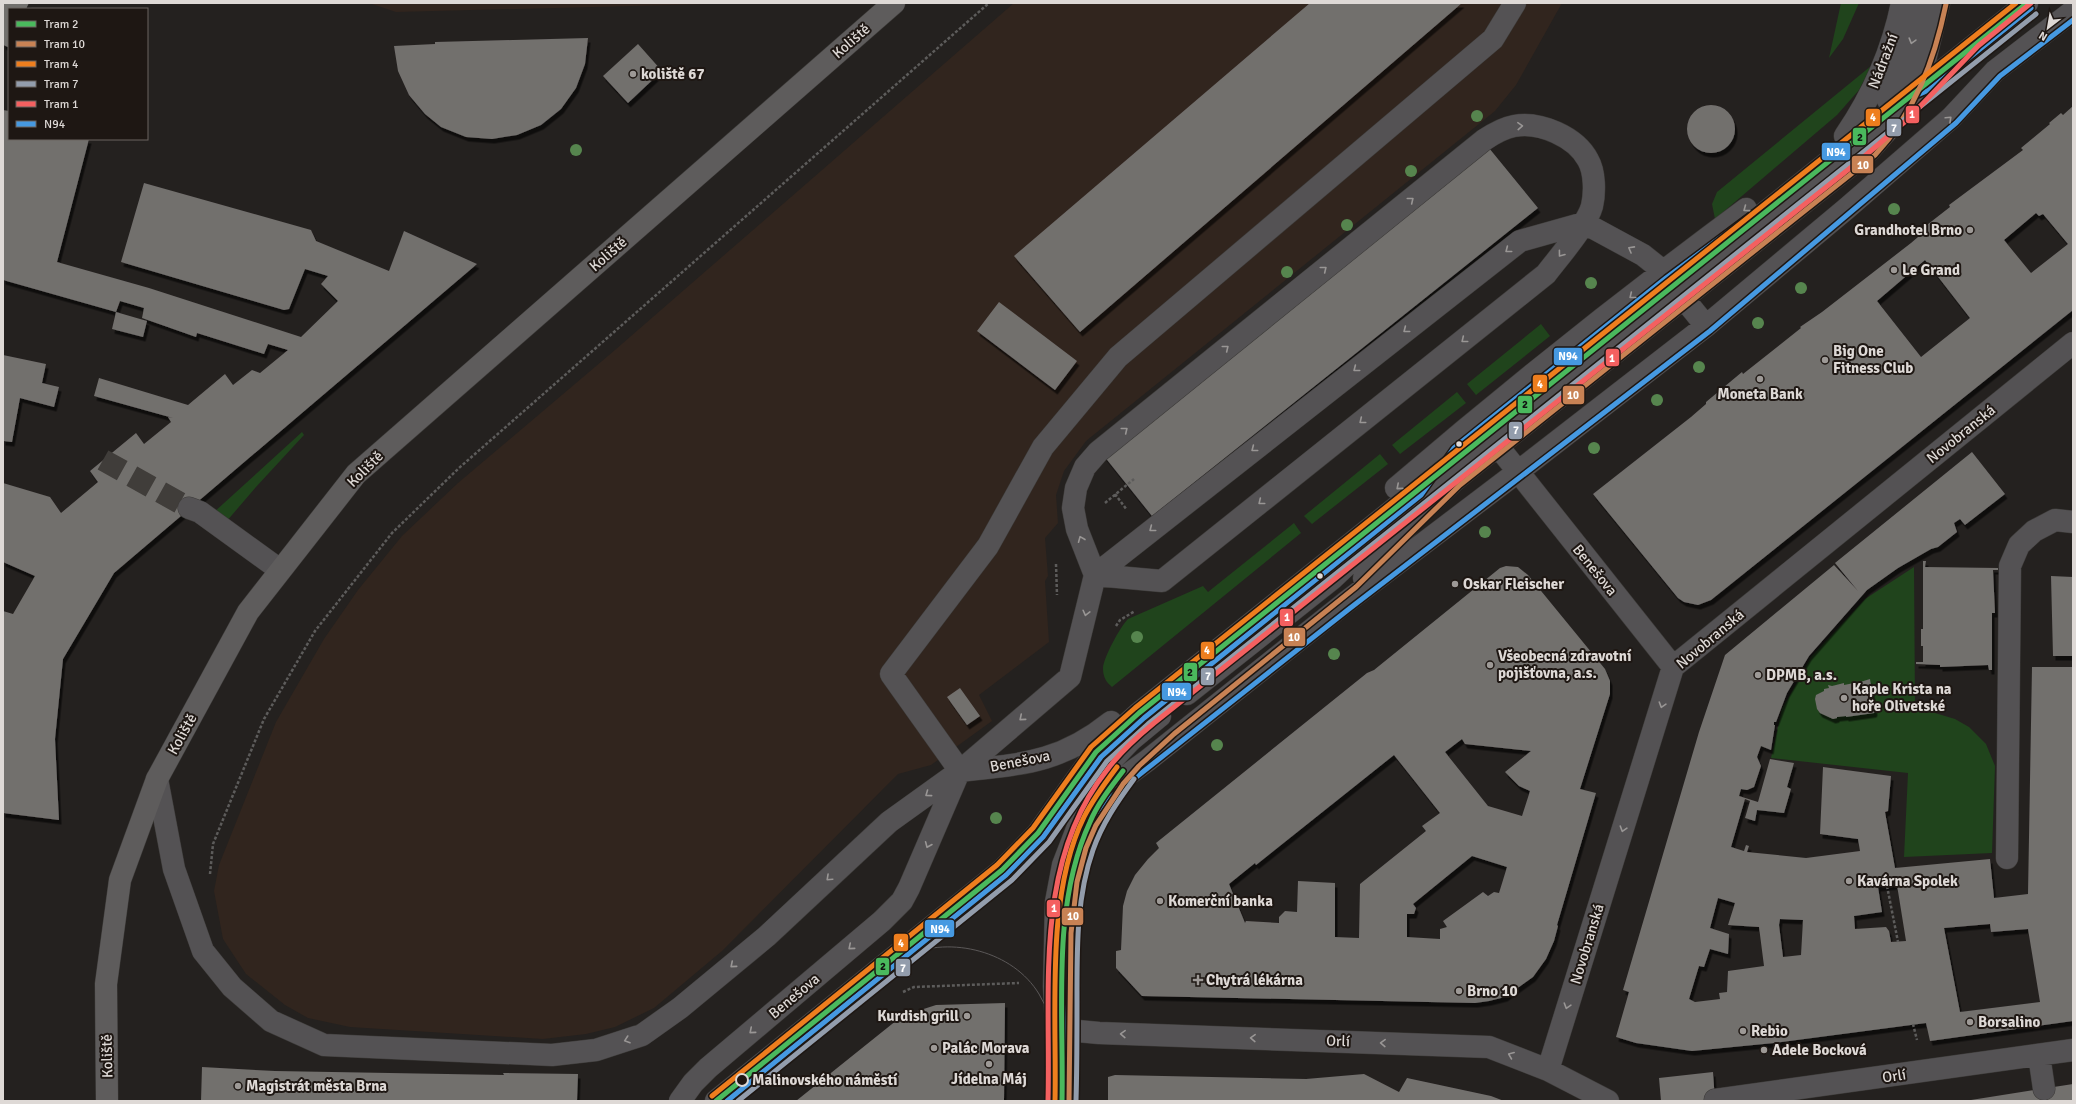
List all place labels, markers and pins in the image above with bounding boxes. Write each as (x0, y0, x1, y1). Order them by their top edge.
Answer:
place label: koliště 67 (641, 65, 705, 83)
marker: koliště 67 (628, 69, 638, 79)
place label: Grandhotel Brno (1854, 221, 1962, 239)
marker: Grandhotel Brno (1965, 225, 1975, 235)
place label: Le Grand (1902, 261, 1960, 279)
marker: Le Grand (1889, 265, 1899, 275)
place label: Big One Fitness Club (1833, 342, 1913, 377)
marker: Big One Fitness Club (1820, 355, 1830, 365)
marker: Moneta Bank (1755, 374, 1765, 384)
place label: Moneta Bank (1717, 385, 1803, 403)
unlabelled marker (1454, 439, 1464, 449)
unlabelled marker (1315, 571, 1325, 581)
place label: Oskar Fleischer (1463, 575, 1564, 593)
marker: Oskar Fleischer (1450, 579, 1460, 589)
place label: Všeobecná zdravotní pojišťovna, a.s. (1498, 647, 1632, 682)
marker: Všeobecná zdravotní pojišťovna, a.s. (1485, 660, 1495, 670)
place label: DPMB, a.s. (1766, 666, 1837, 684)
marker: DPMB, a.s. (1753, 670, 1763, 680)
place label: Kaple Krista na hoře Olivetské (1852, 680, 1952, 715)
marker: Kaple Krista na hoře Olivetské (1839, 693, 1849, 703)
place label: Kavárna Spolek (1857, 872, 1958, 890)
marker: Kavárna Spolek (1844, 876, 1854, 886)
place label: Komerční banka (1168, 892, 1273, 910)
marker: Komerční banka (1155, 896, 1165, 906)
place label: Chytrá lékárna (1206, 971, 1303, 989)
marker: Chytrá lékárna (1193, 975, 1203, 985)
place label: Brno 10 (1467, 982, 1518, 1000)
marker: Brno 10 (1454, 986, 1464, 996)
place label: Kurdish grill (877, 1007, 959, 1025)
marker: Kurdish grill (962, 1011, 972, 1021)
place label: Borsalino (1978, 1013, 2041, 1031)
marker: Borsalino (1965, 1017, 1975, 1027)
place label: Rebio (1751, 1022, 1788, 1040)
marker: Rebio (1738, 1026, 1748, 1036)
place label: Palác Morava (942, 1039, 1030, 1057)
place label: Adele Bocková (1772, 1041, 1867, 1059)
marker: Palác Morava (929, 1043, 939, 1053)
marker: Adele Bocková (1759, 1045, 1769, 1055)
marker: Jídelna Máj (984, 1059, 994, 1069)
place label: Jídelna Máj (951, 1070, 1027, 1088)
place label: Malinovského náměstí (752, 1071, 898, 1089)
marker: Malinovského náměstí (735, 1073, 749, 1087)
place label: Magistrát města Brna (246, 1077, 387, 1095)
marker: Magistrát města Brna (233, 1081, 243, 1091)

